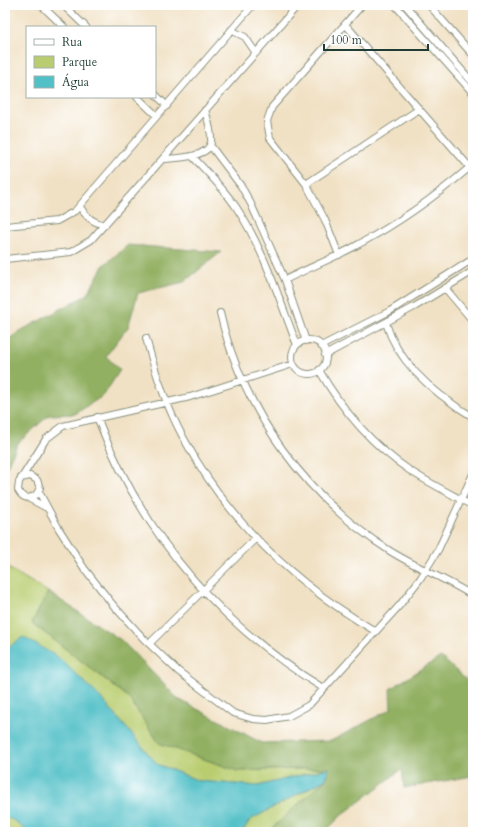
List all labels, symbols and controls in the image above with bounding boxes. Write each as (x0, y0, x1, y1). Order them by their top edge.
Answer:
legend (26, 26, 156, 98)
scale bar (324, 26, 428, 52)
text: 100 m (330, 32, 363, 48)
text: Rua (62, 34, 83, 50)
text: Parque (62, 54, 97, 70)
text: Água (62, 73, 90, 90)

